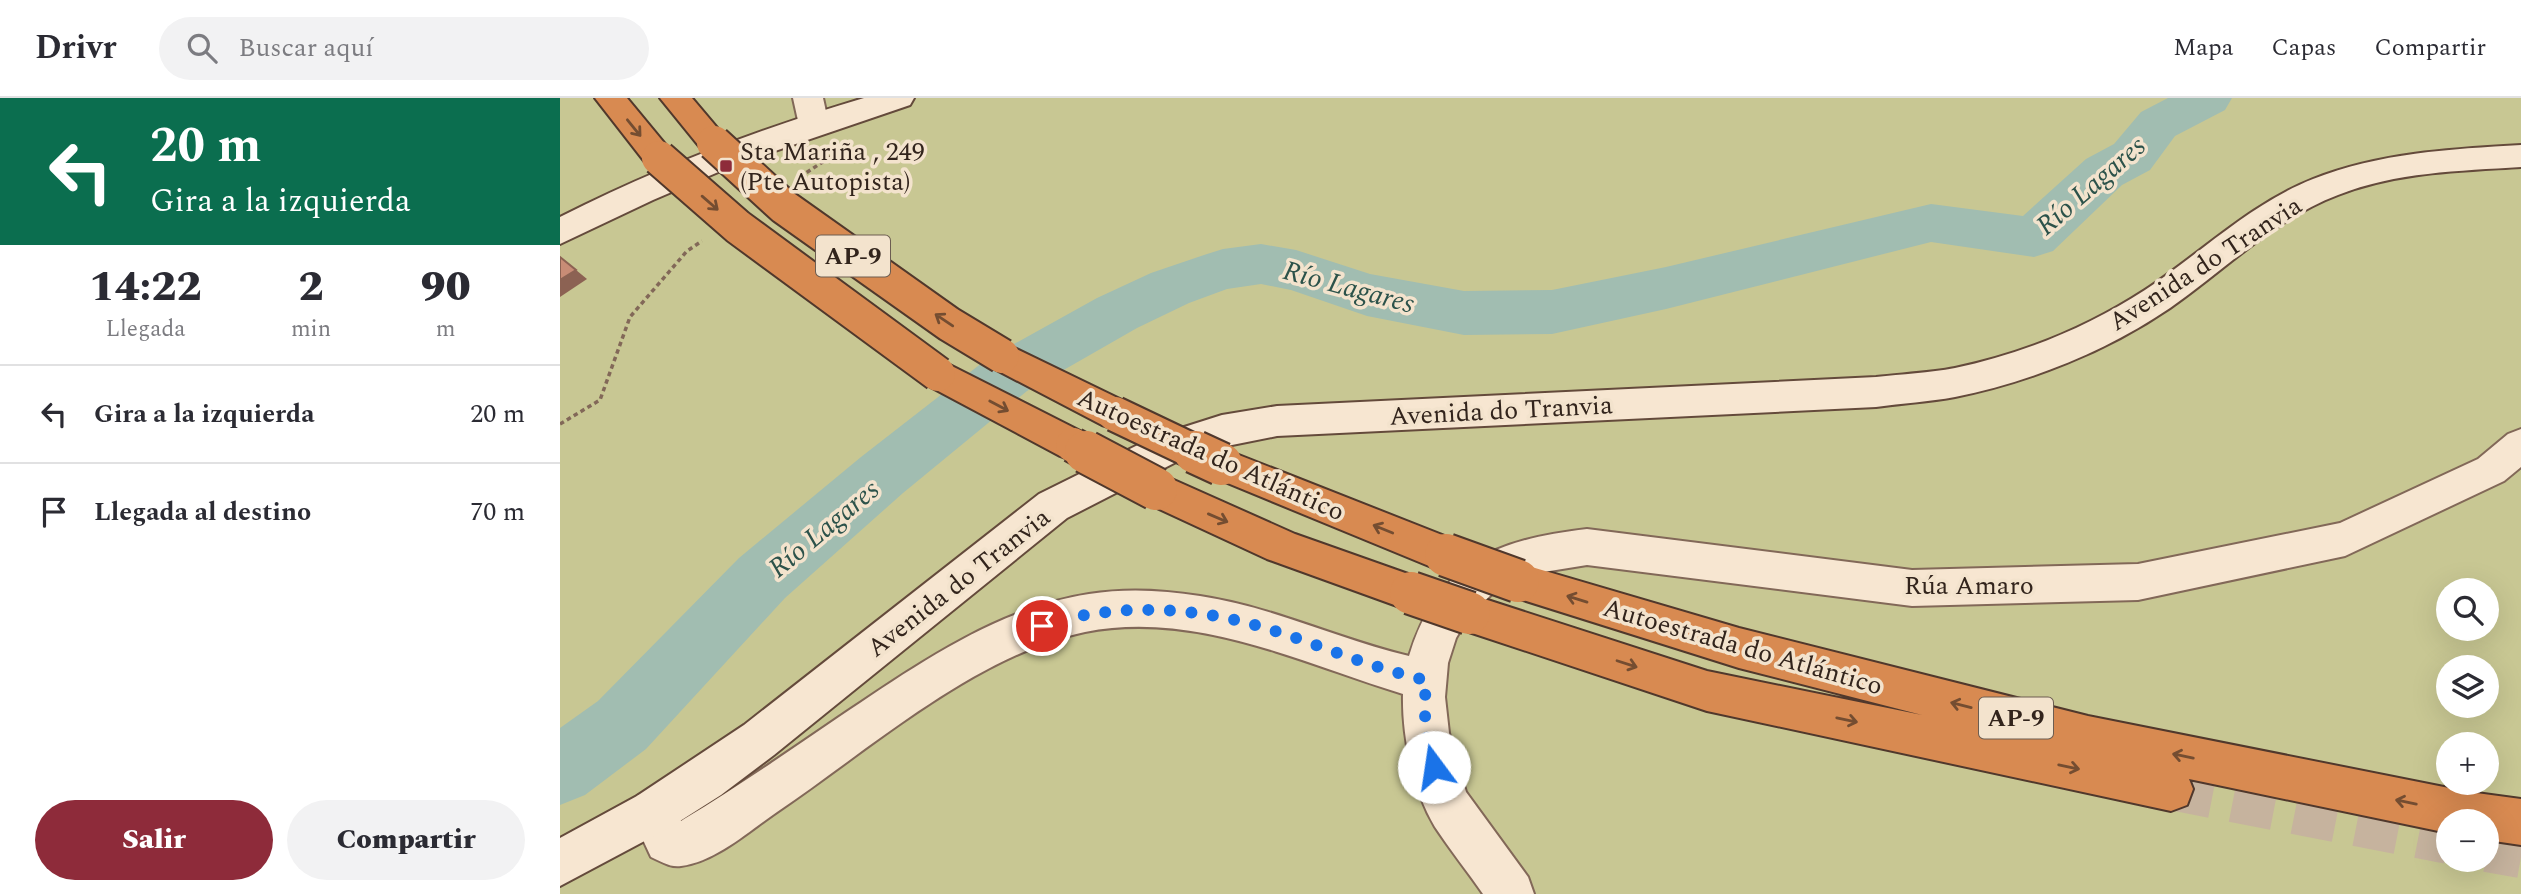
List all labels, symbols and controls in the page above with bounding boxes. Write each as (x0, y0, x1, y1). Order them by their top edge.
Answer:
search box (159, 17, 649, 80)
text: Drivr (35, 23, 117, 73)
text: Buscar aquí (239, 28, 373, 68)
icon: search (183, 29, 221, 67)
text: Mapa (2173, 30, 2233, 66)
text: Capas (2271, 30, 2336, 66)
text: Compartir (2374, 30, 2486, 66)
text: 20 m (150, 109, 261, 184)
one-way arrow (626, 118, 642, 136)
icon: left (35, 126, 126, 217)
water label: Río Lagares (2026, 126, 2156, 246)
place label: Sta Mariña , 249 (Pte Autopista) (740, 132, 925, 202)
marker: Sta Mariña , 249 (Pte Autopista) (718, 158, 734, 174)
text: Gira a la izquierda (150, 177, 411, 226)
street label: Avenida do Tranvia (2101, 186, 2310, 342)
one-way arrow (701, 195, 719, 211)
road number: AP-9 (816, 236, 890, 276)
water label: Río Lagares (1278, 249, 1419, 326)
text: 14:22 (89, 256, 202, 319)
text: 2 (298, 256, 324, 319)
text: 90 (420, 256, 471, 319)
text: Llegada (105, 312, 186, 347)
text: min (291, 312, 331, 347)
text: m (436, 312, 455, 347)
one-way arrow (935, 313, 954, 327)
street label: Autoestrada do Atlántico (1070, 378, 1351, 532)
street label: Avenida do Tranvia (1388, 385, 1614, 437)
text: Gira a la izquierda (94, 394, 315, 434)
text: 20 m (470, 394, 525, 434)
icon: left (35, 395, 73, 433)
one-way arrow (988, 399, 1008, 413)
water label: Río Lagares (759, 469, 889, 589)
text: Llegada al destino (94, 492, 311, 532)
text: 70 m (470, 492, 525, 532)
icon: arrive (35, 493, 73, 531)
street label: Avenida do Tranvia (858, 498, 1059, 667)
one-way arrow (1207, 513, 1228, 526)
one-way arrow (1373, 522, 1394, 535)
street label: Rúa Amaro (1904, 566, 2034, 606)
map controls (2436, 578, 2499, 872)
button: search (2436, 578, 2499, 641)
street label: Autoestrada do Atlántico (1598, 588, 1887, 706)
one-way arrow (1566, 591, 1588, 604)
pin (1012, 596, 1072, 656)
icon: arrive (1023, 607, 1061, 645)
button: layers (2436, 655, 2499, 718)
one-way arrow (1615, 659, 1637, 672)
one-way arrow (1950, 698, 1973, 711)
road number: AP-9 (1979, 698, 2053, 738)
one-way arrow (1835, 714, 1858, 728)
position arrow (1397, 730, 1471, 804)
button: + (2436, 732, 2499, 795)
one-way arrow (2172, 749, 2195, 763)
one-way arrow (2057, 761, 2080, 775)
one-way arrow (2395, 795, 2418, 809)
button: Salir (35, 800, 273, 880)
button: Compartir (287, 800, 525, 880)
button: − (2436, 809, 2499, 872)

